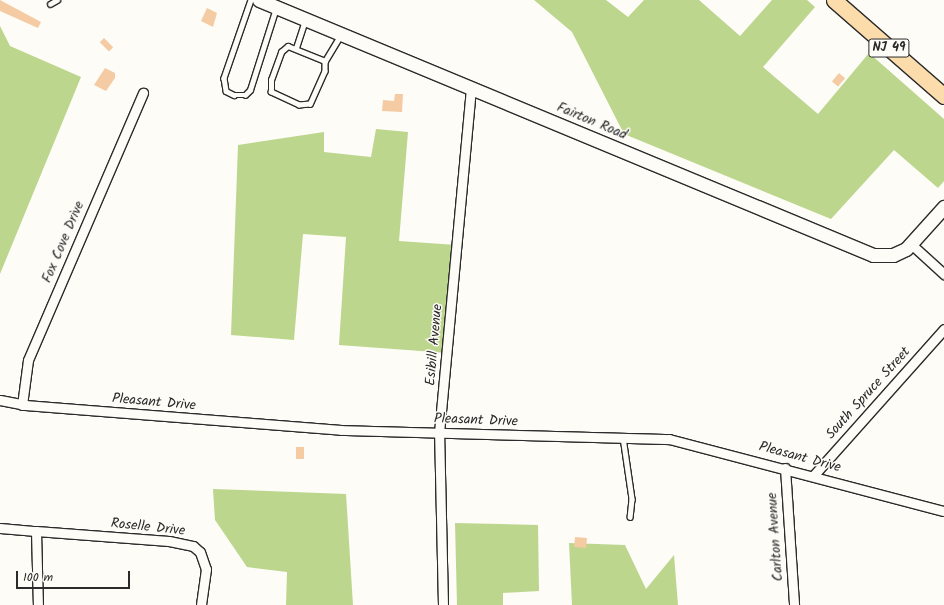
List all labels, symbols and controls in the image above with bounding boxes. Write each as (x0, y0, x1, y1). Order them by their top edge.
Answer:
road number: NJ 49 (868, 37, 910, 59)
street label: Fairton Road (554, 99, 630, 143)
street label: Fox Cove Drive (38, 199, 88, 285)
street label: Esibill Avenue (422, 303, 446, 387)
street label: South Spruce Street (822, 343, 914, 443)
street label: Pleasant Drive (111, 390, 197, 414)
street label: Pleasant Drive (434, 410, 518, 430)
street label: Pleasant Drive (757, 438, 843, 476)
street label: Carlton Avenue (764, 492, 786, 582)
street label: Roselle Drive (110, 515, 186, 539)
scale bar (18, 563, 132, 589)
text: 100 m (23, 568, 53, 587)

